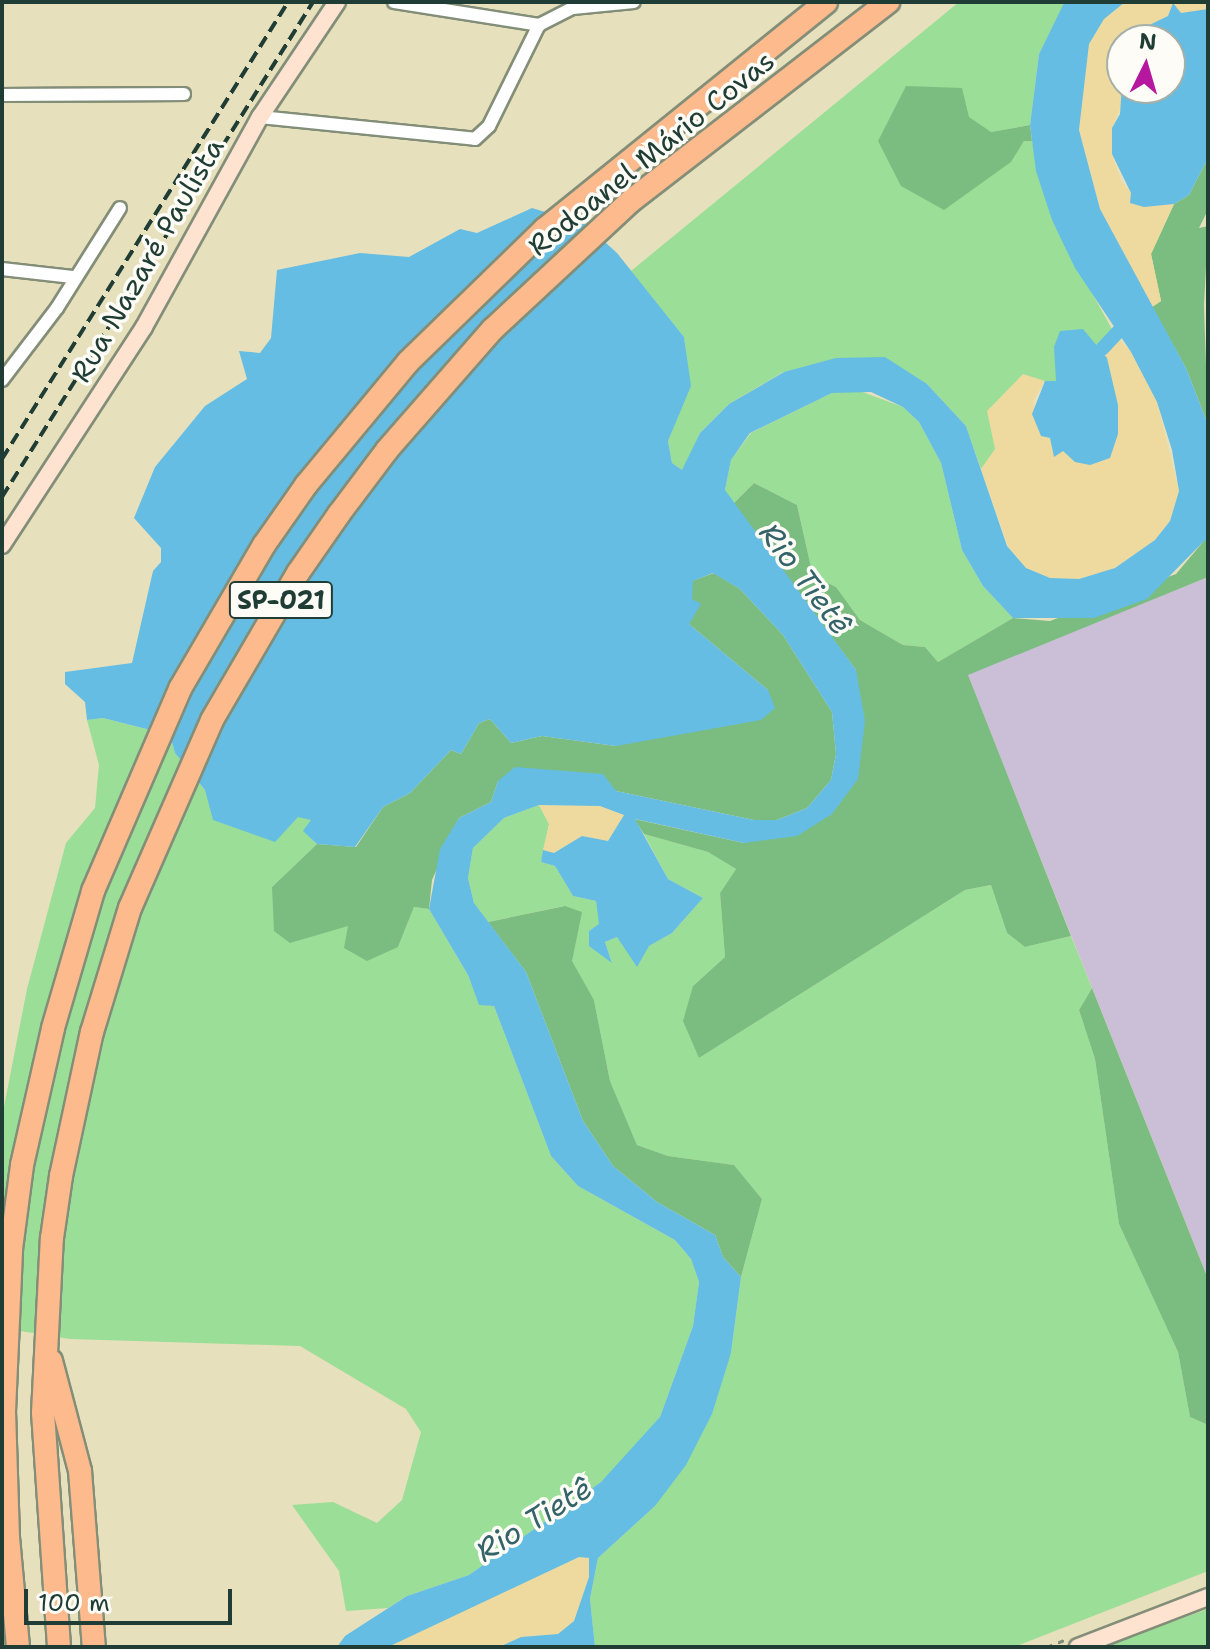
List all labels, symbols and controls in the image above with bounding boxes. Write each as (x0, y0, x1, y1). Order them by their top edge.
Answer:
north arrow (1106, 24, 1186, 104)
text: N (1138, 26, 1158, 57)
street label: Rodoanel Mário Covas (521, 43, 781, 263)
street label: Rua Nazaré Paulista (63, 132, 231, 388)
water label: Rio Tietê (751, 516, 859, 642)
road number: SP-021 (227, 578, 335, 622)
water label: Rio Tietê (469, 1470, 599, 1570)
scale bar (28, 1573, 236, 1623)
text: 100 m (38, 1587, 110, 1619)

